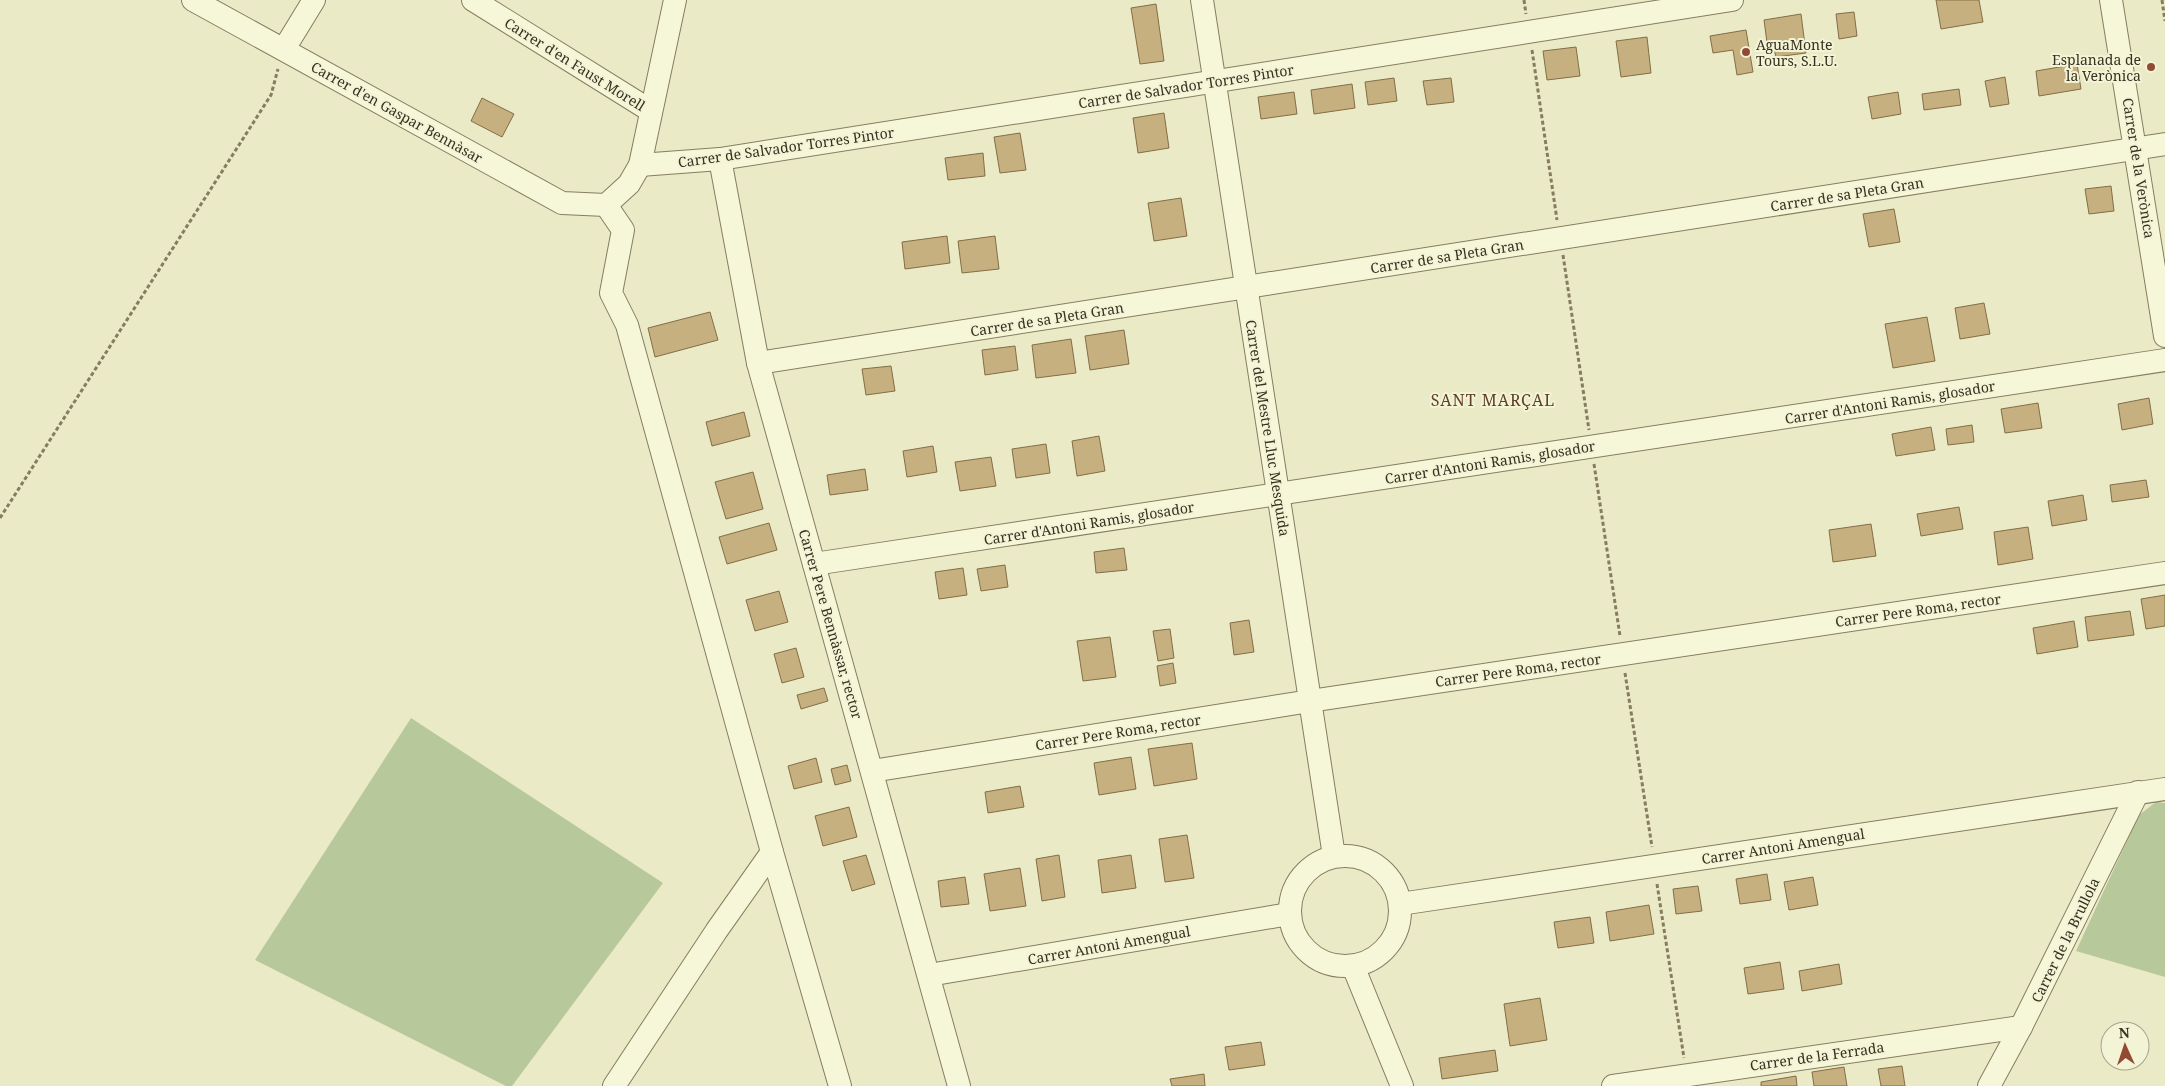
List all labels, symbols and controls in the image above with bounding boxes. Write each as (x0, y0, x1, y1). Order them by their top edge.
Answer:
street label: Carrer d'en Faust Morell (501, 13, 649, 115)
place label: AguaMonte Tours, S.L.U. (1756, 35, 1837, 70)
marker: AguaMonte Tours, S.L.U. (1740, 46, 1752, 58)
place label: Esplanada de la Verònica (2052, 50, 2141, 85)
street label: Carrer d'en Gaspar Bennàsar (308, 57, 486, 167)
street label: Carrer de Salvador Torres Pintor (1077, 60, 1296, 112)
marker: Esplanada de la Verònica (2145, 61, 2157, 73)
street label: Carrer de la Verònica (2119, 96, 2160, 240)
street label: Carrer de Salvador Torres Pintor (677, 122, 896, 172)
street label: Carrer de sa Pleta Gran (1769, 172, 1925, 216)
street label: Carrer de sa Pleta Gran (1369, 234, 1525, 278)
street label: Carrer de sa Pleta Gran (969, 297, 1125, 341)
street label: Carrer del Mestre Lluc Mesquida (1241, 318, 1295, 538)
street label: Carrer d'Antoni Ramis, glosador (1783, 376, 1997, 428)
district label: SANT MARÇAL (1431, 389, 1555, 411)
street label: Carrer d'Antoni Ramis, glosador (1383, 436, 1597, 488)
street label: Carrer d'Antoni Ramis, glosador (982, 497, 1196, 549)
street label: Carrer Pere Bennàssar, rector (795, 527, 867, 722)
street label: Carrer Pere Roma, rector (1834, 589, 2002, 631)
street label: Carrer Pere Roma, rector (1434, 649, 1602, 691)
street label: Carrer Pere Roma, rector (1034, 709, 1202, 754)
street label: Carrer Antoni Amengual (1700, 824, 1866, 868)
street label: Carrer de la Brullola (2027, 874, 2104, 1006)
street label: Carrer Antoni Amengual (1026, 921, 1192, 969)
north arrow (2100, 1021, 2150, 1071)
text: N (2118, 1023, 2130, 1042)
street label: Carrer de la Ferrada (1749, 1037, 1885, 1075)

